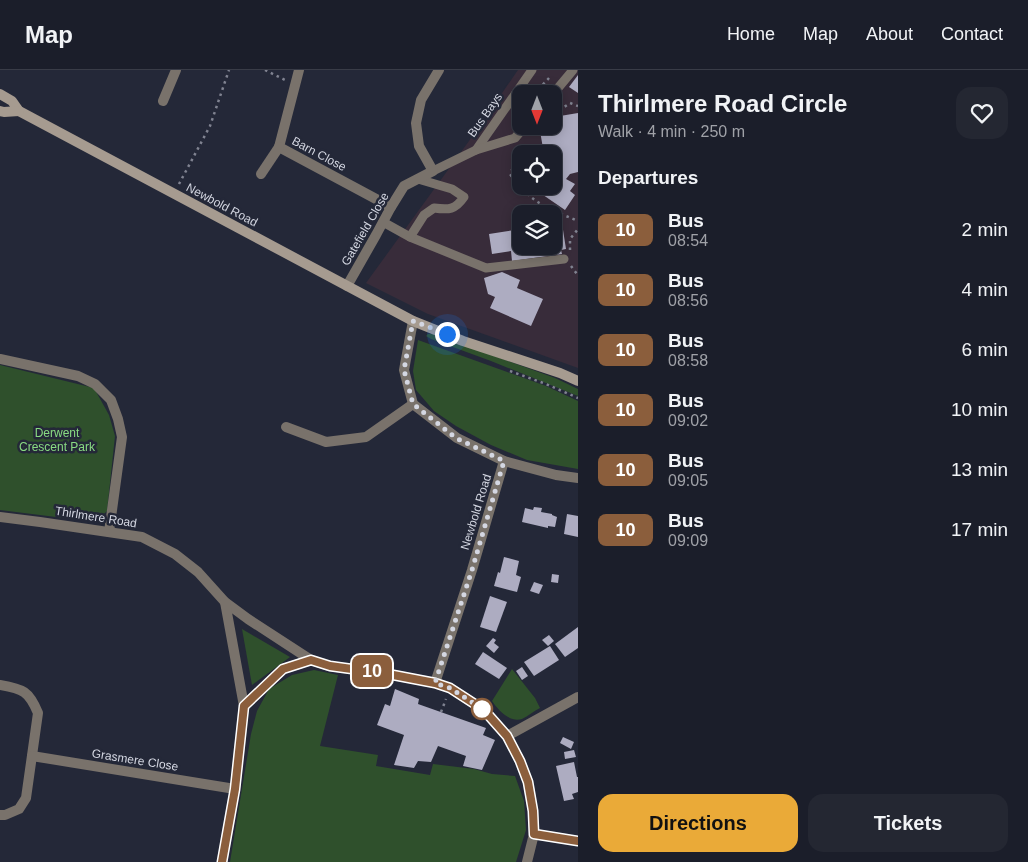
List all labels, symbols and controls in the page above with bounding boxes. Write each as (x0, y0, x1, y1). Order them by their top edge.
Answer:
text: Map (25, 21, 73, 48)
text: Home (727, 24, 775, 44)
text: Map (803, 24, 838, 44)
text: About (866, 24, 913, 44)
text: Contact (941, 24, 1003, 44)
north arrow (512, 85, 562, 135)
map controls (512, 85, 562, 255)
button: heart (956, 87, 1008, 139)
street label: Bus Bays (465, 90, 505, 140)
text: Thirlmere Road Circle (598, 90, 847, 117)
text: Walk · 4 min · 250 m (598, 123, 745, 140)
street label: Barn Close (290, 134, 349, 174)
button: locate (512, 145, 562, 195)
text: Departures (598, 167, 698, 188)
street label: Newbold Road (184, 180, 260, 230)
street label: Gatefield Close (338, 190, 392, 268)
button: layers (512, 205, 562, 255)
text: Bus (668, 210, 704, 231)
text: 2 min (962, 219, 1008, 240)
text: 10 (615, 220, 636, 240)
text: 08:54 (668, 232, 708, 249)
text: Bus (668, 270, 704, 291)
text: 4 min (962, 279, 1008, 300)
text: 10 (615, 280, 636, 300)
text: 08:56 (668, 292, 708, 309)
your location (435, 322, 460, 347)
text: Bus (668, 330, 704, 351)
text: 6 min (962, 339, 1008, 360)
text: 10 (615, 340, 636, 360)
text: 08:58 (668, 352, 708, 369)
text: Bus (668, 390, 704, 411)
text: 10 min (951, 399, 1008, 420)
text: 10 (615, 400, 636, 420)
text: 09:02 (668, 412, 708, 429)
park label: Derwent Crescent Park (19, 426, 96, 454)
text: Bus (668, 450, 704, 471)
text: 13 min (951, 459, 1008, 480)
text: 10 (615, 460, 636, 480)
street label: Newbold Road (458, 472, 494, 552)
text: 09:05 (668, 472, 708, 489)
street label: Thirlmere Road (54, 504, 138, 530)
text: Bus (668, 510, 704, 531)
text: 17 min (951, 519, 1008, 540)
text: 10 (615, 520, 636, 540)
text: 09:09 (668, 532, 708, 549)
line badge: 10 (350, 655, 394, 687)
text: 10 (362, 661, 382, 681)
unlabelled marker (471, 698, 493, 720)
street label: Grasmere Close (91, 746, 180, 774)
button: Directions (598, 794, 798, 852)
button: Tickets (808, 794, 1008, 852)

